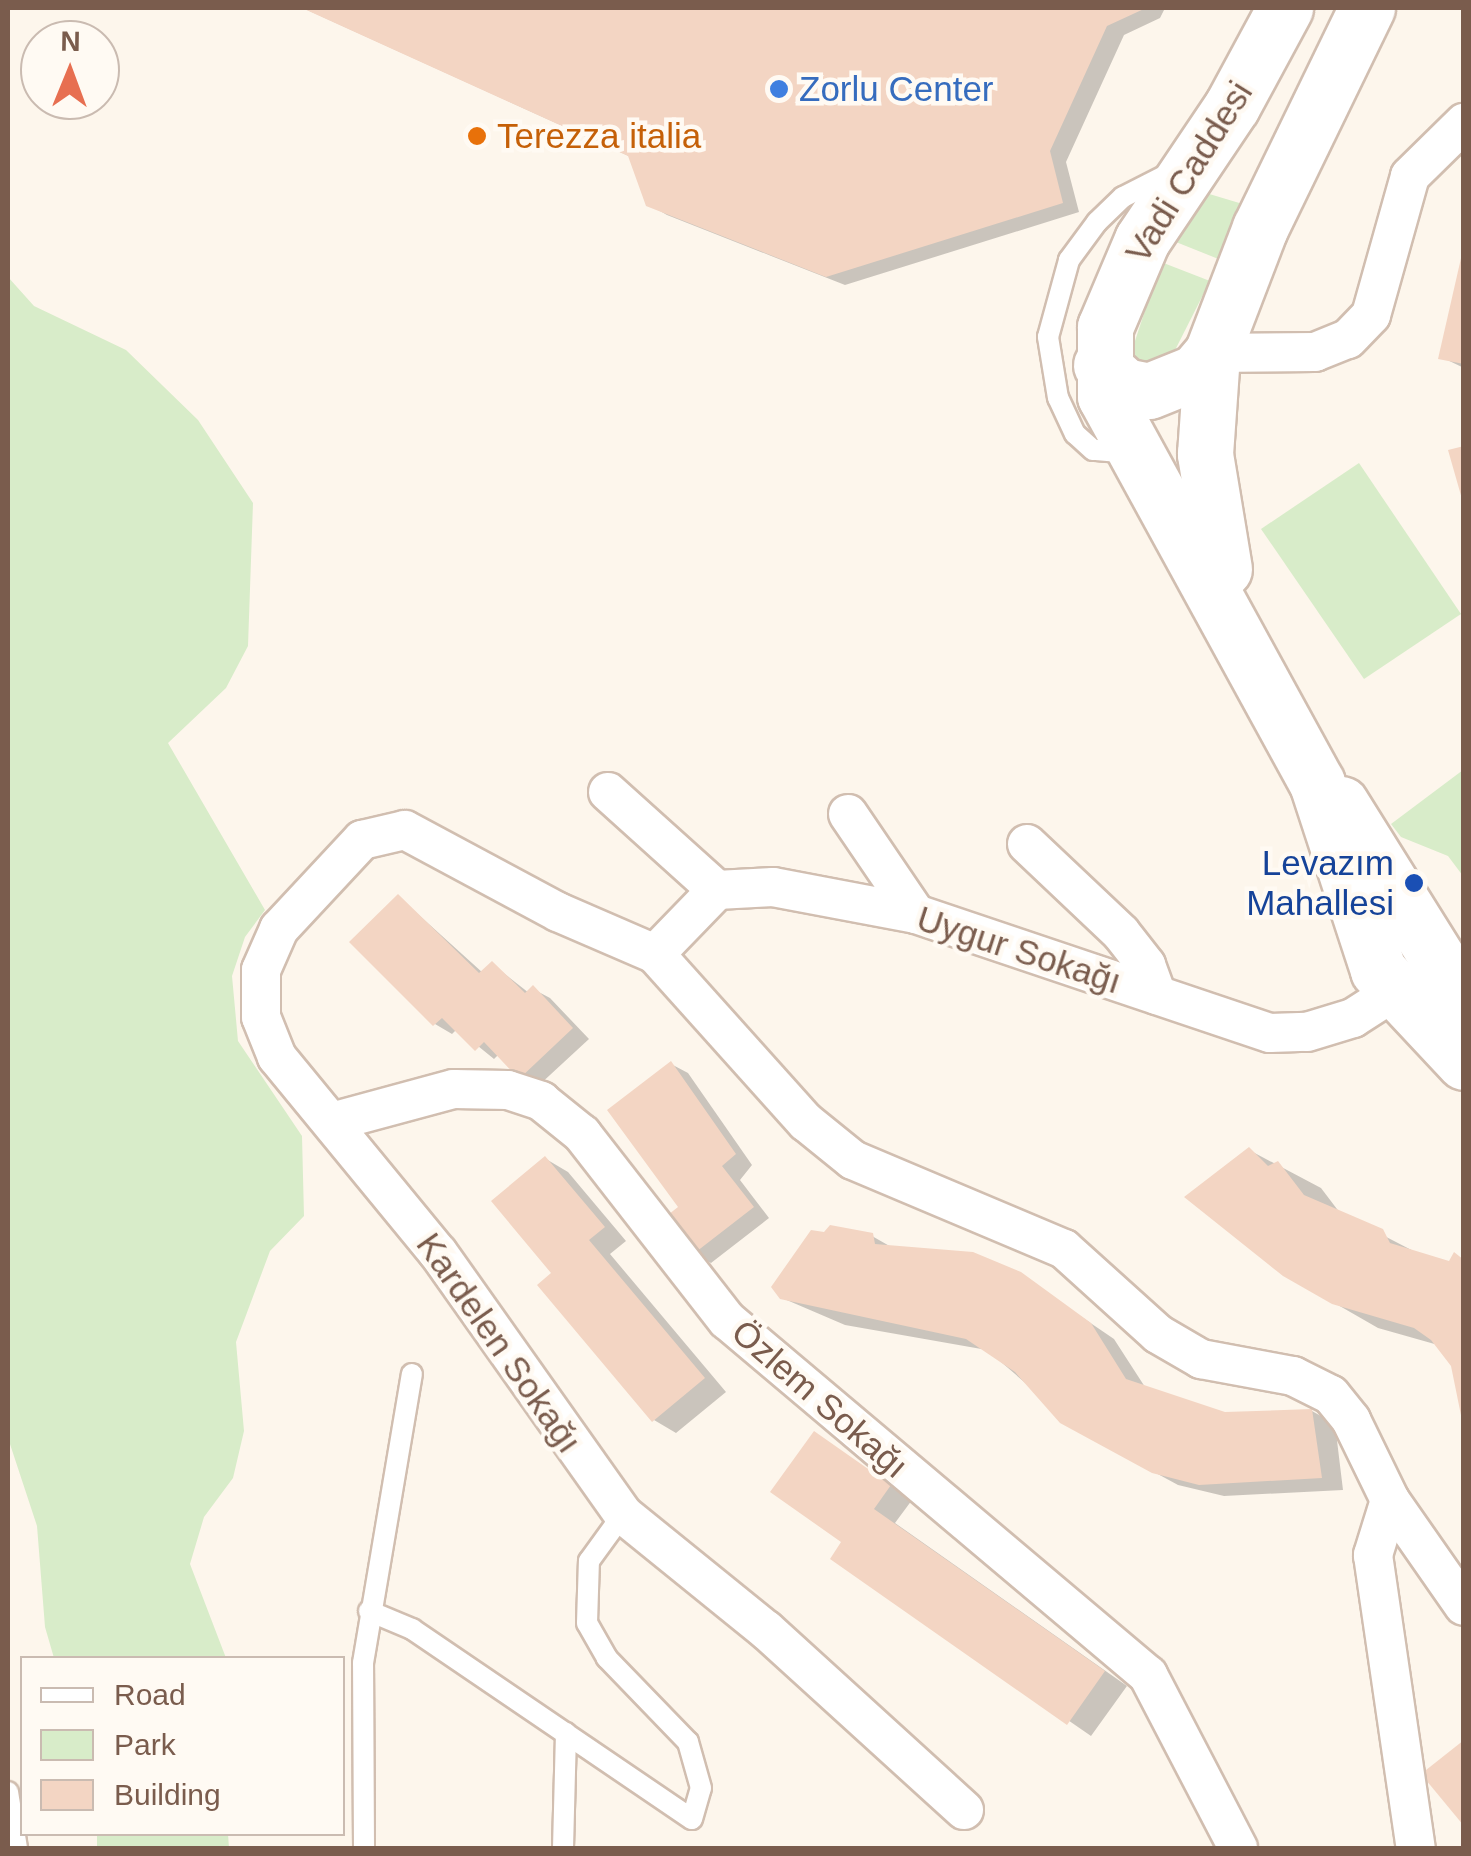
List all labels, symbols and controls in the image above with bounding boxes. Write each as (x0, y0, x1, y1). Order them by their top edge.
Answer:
north arrow (20, 20, 120, 120)
text: N (60, 26, 81, 57)
place label: Zorlu Center (799, 68, 994, 110)
street label: Vadi Caddesi (1117, 74, 1261, 270)
marker: Zorlu Center (768, 78, 790, 100)
place label: Terezza italia (497, 115, 701, 157)
marker: Terezza italia (466, 125, 488, 147)
place label: Levazım Mahallesi (1246, 842, 1394, 924)
marker: Levazım Mahallesi (1403, 872, 1425, 894)
street label: Uygur Sokağı (912, 897, 1126, 1003)
street label: Kardelen Sokağı (408, 1225, 590, 1461)
street label: Özlem Sokağı (723, 1311, 917, 1487)
legend (20, 1656, 345, 1836)
text: Road (114, 1678, 186, 1711)
text: Park (114, 1728, 176, 1761)
text: Building (114, 1778, 221, 1811)

